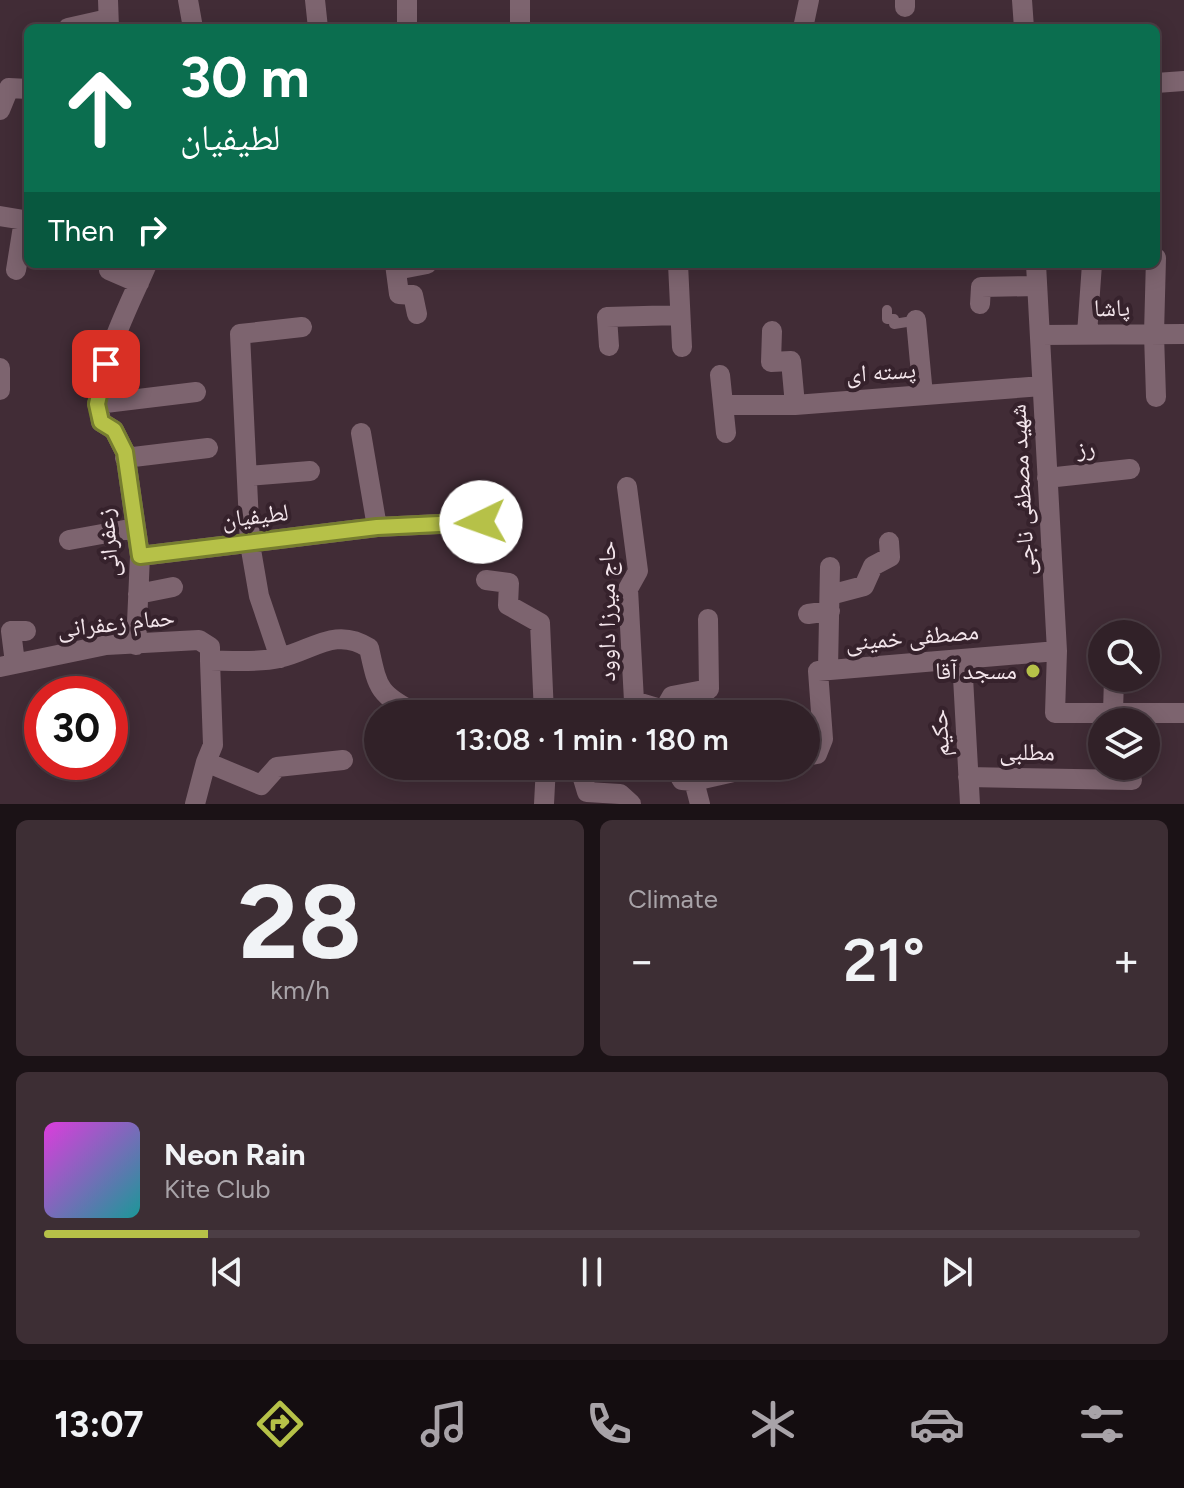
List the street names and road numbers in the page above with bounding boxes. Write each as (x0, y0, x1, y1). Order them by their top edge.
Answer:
street label: پاشا (1094, 293, 1130, 323)
street label: پسته ای (845, 355, 917, 389)
street label: شهید مصطفی ناجی (1003, 404, 1040, 577)
street label: رز (1074, 432, 1097, 463)
street label: لطیفیان (220, 497, 290, 534)
street label: زعفرانی (90, 507, 125, 579)
street label: حاج میرزا داوود (592, 541, 622, 681)
street label: حمام زعفرانی (56, 602, 176, 645)
street label: مصطفی خمینی (844, 616, 980, 657)
street label: حکیم (924, 708, 957, 758)
street label: مطلبی (999, 737, 1055, 766)

